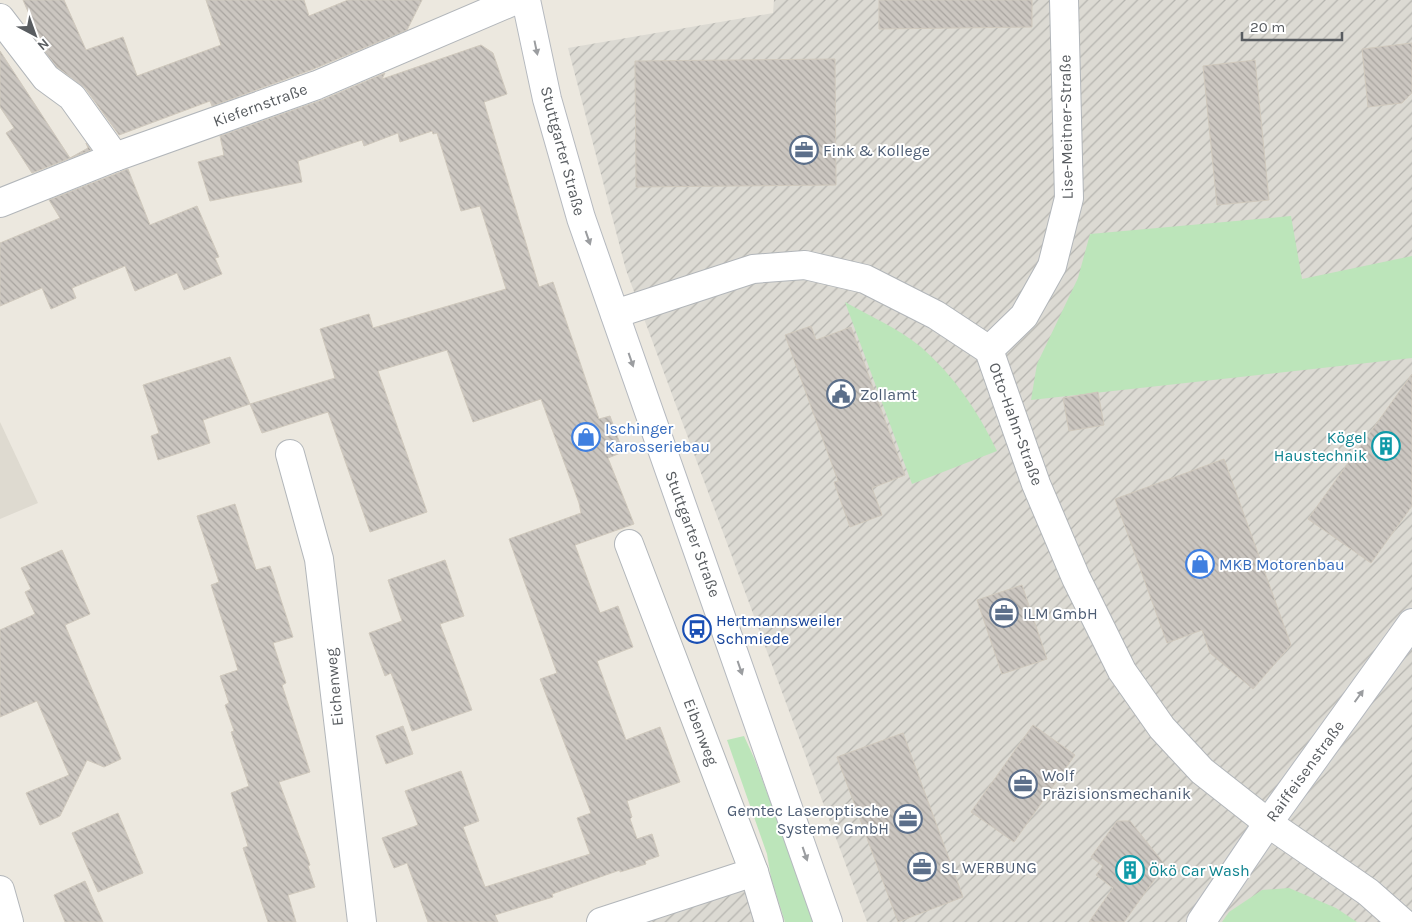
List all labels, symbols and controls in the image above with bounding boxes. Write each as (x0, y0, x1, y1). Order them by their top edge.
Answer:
north arrow (10, 10, 60, 60)
scale bar (1242, 10, 1342, 42)
text: 20 m (1250, 18, 1285, 36)
text: N (34, 35, 53, 54)
one-way arrow (532, 40, 540, 55)
street label: Lise-Meitner-Straße (1055, 55, 1077, 199)
street label: Kiefernstraße (210, 79, 310, 131)
street label: Stuttgarter Straße (537, 84, 589, 218)
office icon: Fink & Kollege (789, 135, 819, 165)
place label: Fink & Kollege (823, 141, 930, 160)
one-way arrow (584, 231, 592, 246)
one-way arrow (628, 353, 635, 368)
street label: Otto-Hahn-Straße (985, 360, 1047, 488)
public building icon: Zollamt (826, 379, 856, 409)
place label: Zollamt (860, 385, 917, 404)
place label: Ischinger Karosseriebau (605, 419, 710, 456)
shop icon: Ischinger Karosseriebau (571, 422, 601, 452)
place label: Kögel Haustechnik (1274, 428, 1367, 465)
building icon: Kögel Haustechnik (1371, 431, 1401, 461)
street label: Stuttgarter Straße (661, 468, 725, 600)
shop icon: MKB Motorenbau (1185, 549, 1215, 579)
place label: MKB Motorenbau (1219, 555, 1345, 574)
office icon: ILM GmbH (989, 598, 1019, 628)
place label: ILM GmbH (1023, 604, 1098, 623)
place label: Hertmannsweiler Schmiede (716, 611, 841, 648)
bus stop icon: Hertmannsweiler Schmiede (682, 614, 712, 644)
street label: Eichenweg (321, 647, 347, 727)
one-way arrow (737, 660, 744, 675)
one-way arrow (1354, 689, 1364, 703)
street label: Eibenweg (680, 696, 722, 768)
street label: Raiffeisenstraße (1262, 717, 1348, 825)
place label: Wolf Präzisionsmechanik (1042, 766, 1191, 803)
office icon: Wolf Präzisionsmechanik (1008, 769, 1038, 799)
place label: Gemtec Laseroptische Systeme GmbH (727, 801, 889, 838)
office icon: Gemtec Laseroptische Systeme GmbH (893, 804, 923, 834)
one-way arrow (801, 847, 809, 862)
office icon: SL WERBUNG (907, 852, 937, 882)
building icon: Ökö Car Wash (1115, 855, 1145, 885)
place label: SL WERBUNG (941, 858, 1037, 877)
place label: Ökö Car Wash (1149, 861, 1250, 880)

